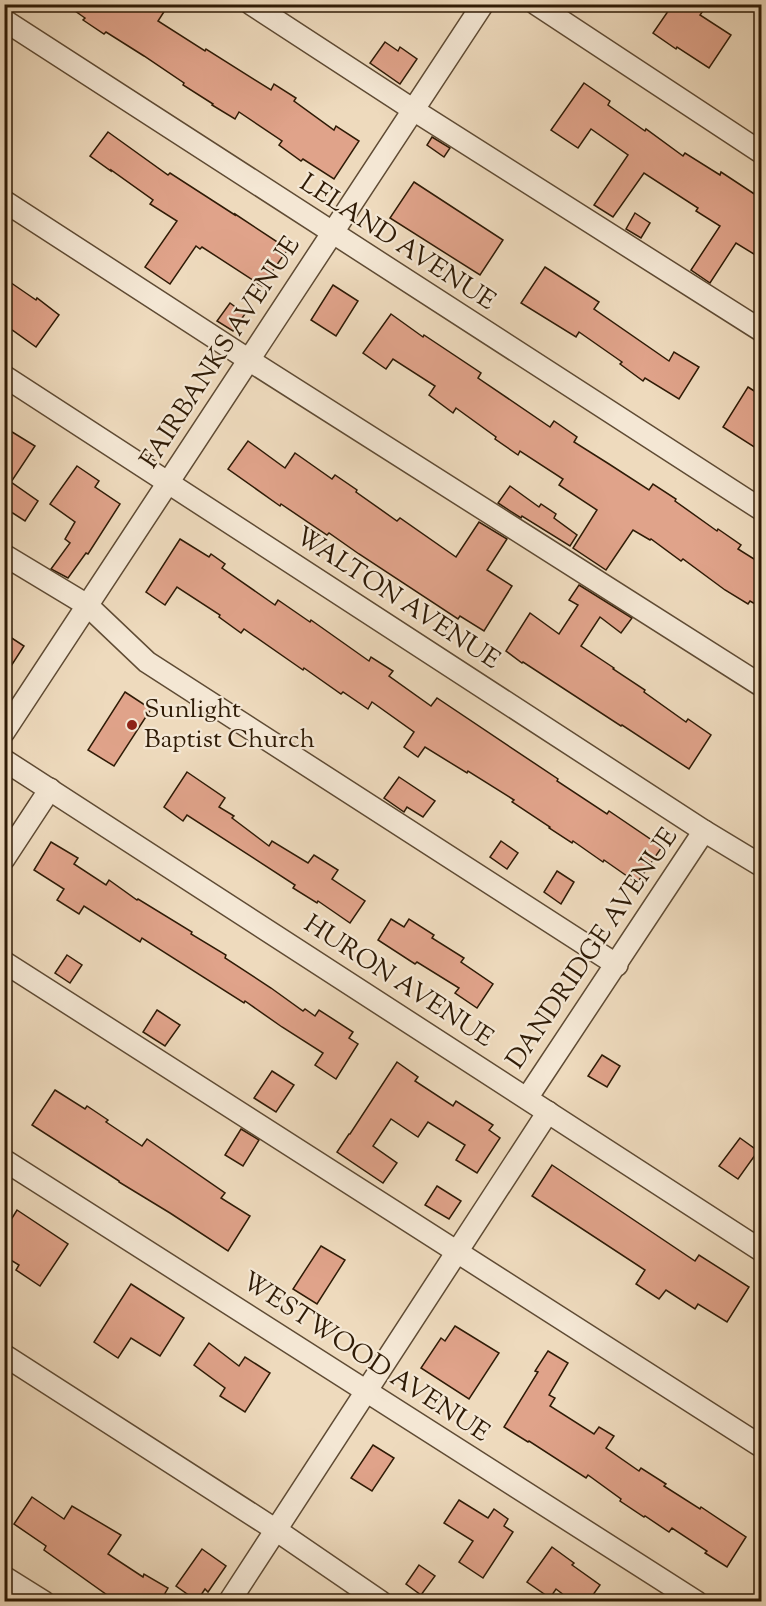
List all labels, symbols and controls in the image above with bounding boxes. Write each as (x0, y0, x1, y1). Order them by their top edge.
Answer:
street label: LELAND AVENUE (292, 166, 502, 320)
street label: FAIRBANKS AVENUE (132, 229, 310, 476)
street label: WALTON AVENUE (287, 519, 507, 679)
place label: Sunlight Baptist Church (144, 692, 315, 759)
marker: Sunlight Baptist Church (125, 718, 139, 732)
street label: DANDRIDGE AVENUE (498, 821, 688, 1077)
street label: HURON AVENUE (296, 907, 500, 1057)
street label: WESTWOOD AVENUE (234, 1264, 496, 1452)

